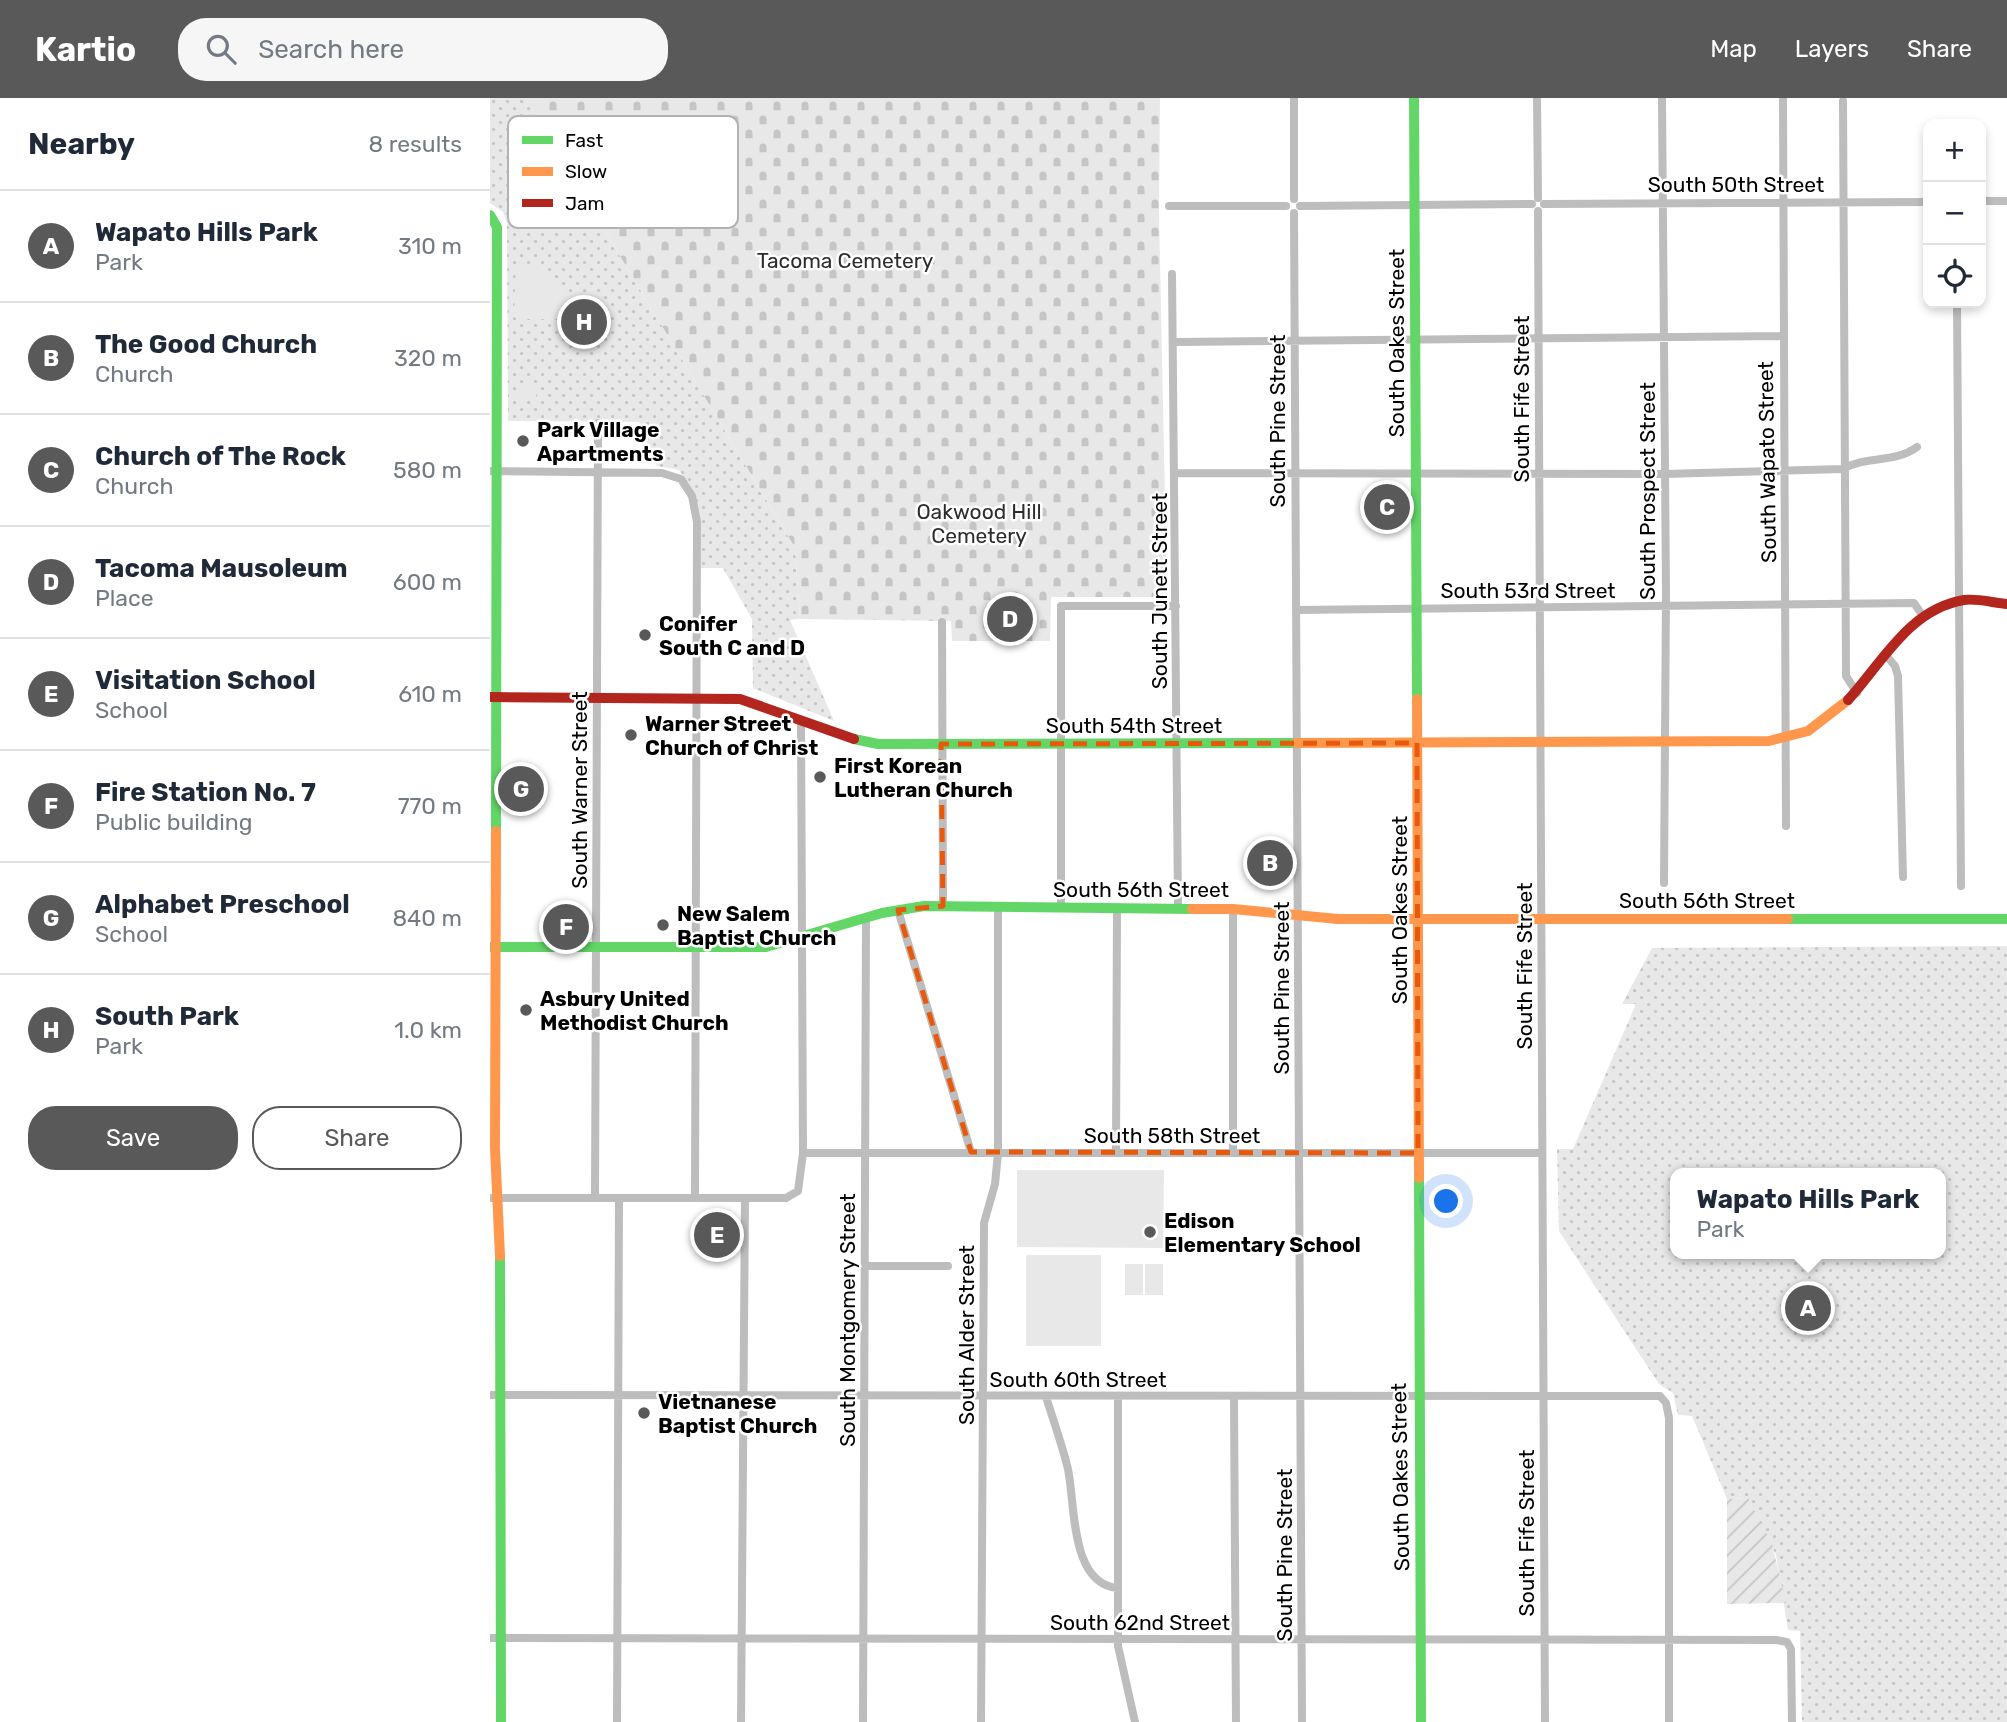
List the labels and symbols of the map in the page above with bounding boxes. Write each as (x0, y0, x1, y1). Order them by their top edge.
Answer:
legend (508, 116, 738, 228)
text: Fast (565, 129, 604, 152)
text: Slow (565, 160, 607, 183)
street label: South 50th Street (1648, 172, 1824, 197)
text: Jam (565, 192, 604, 215)
park label: Tacoma Cemetery (757, 248, 934, 273)
street label: South Oakes Street (1384, 249, 1409, 437)
pin: H (561, 296, 607, 348)
street label: South Fife Street (1509, 316, 1534, 482)
street label: South Pine Street (1265, 335, 1290, 507)
street label: South Wapato Street (1753, 361, 1781, 563)
street label: South Prospect Street (1635, 382, 1660, 600)
place label: Park Village Apartments (537, 417, 664, 466)
marker: Park Village Apartments (515, 433, 531, 449)
pin: C (1364, 481, 1410, 533)
street label: South Junett Street (1147, 493, 1172, 689)
park label: Oakwood Hill Cemetery (916, 499, 1042, 548)
street label: South 53rd Street (1440, 578, 1616, 603)
pin: D (987, 593, 1033, 645)
place label: Conifer South C and D (659, 611, 805, 660)
marker: Conifer South C and D (637, 627, 653, 643)
street label: South Warner Street (567, 691, 592, 889)
place label: Warner Street Church of Christ (645, 711, 818, 760)
street label: South 54th Street (1046, 713, 1222, 738)
marker: Warner Street Church of Christ (623, 727, 639, 743)
place label: First Korean Lutheran Church (834, 753, 1013, 802)
pin: G (498, 763, 544, 815)
marker: First Korean Lutheran Church (812, 769, 828, 785)
street label: South Oakes Street (1387, 816, 1412, 1004)
pin: B (1247, 837, 1293, 889)
street label: South 56th Street (1053, 877, 1229, 902)
street label: South Fife Street (1512, 883, 1537, 1049)
street label: South 56th Street (1619, 888, 1795, 913)
pin: F (543, 901, 589, 953)
place label: New Salem Baptist Church (677, 901, 836, 950)
street label: South Pine Street (1269, 902, 1294, 1074)
marker: New Salem Baptist Church (655, 917, 671, 933)
place label: Asbury United Methodist Church (540, 986, 729, 1035)
marker: Asbury United Methodist Church (518, 1002, 534, 1018)
street label: South 58th Street (1084, 1123, 1260, 1148)
your location (1429, 1184, 1463, 1218)
street label: South Montgomery Street (835, 1193, 860, 1447)
place label: Edison Elementary School (1164, 1208, 1361, 1257)
pin: E (694, 1209, 740, 1261)
marker: Edison Elementary School (1142, 1224, 1158, 1240)
street label: South Alder Street (954, 1245, 979, 1425)
pin: A (1785, 1282, 1831, 1334)
street label: South 60th Street (990, 1367, 1166, 1392)
street label: South Oakes Street (1386, 1383, 1414, 1571)
place label: Vietnanese Baptist Church (658, 1389, 817, 1438)
marker: Vietnanese Baptist Church (636, 1405, 652, 1421)
street label: South Fife Street (1514, 1450, 1539, 1616)
street label: South Pine Street (1272, 1469, 1297, 1641)
street label: South 62nd Street (1050, 1610, 1230, 1635)

